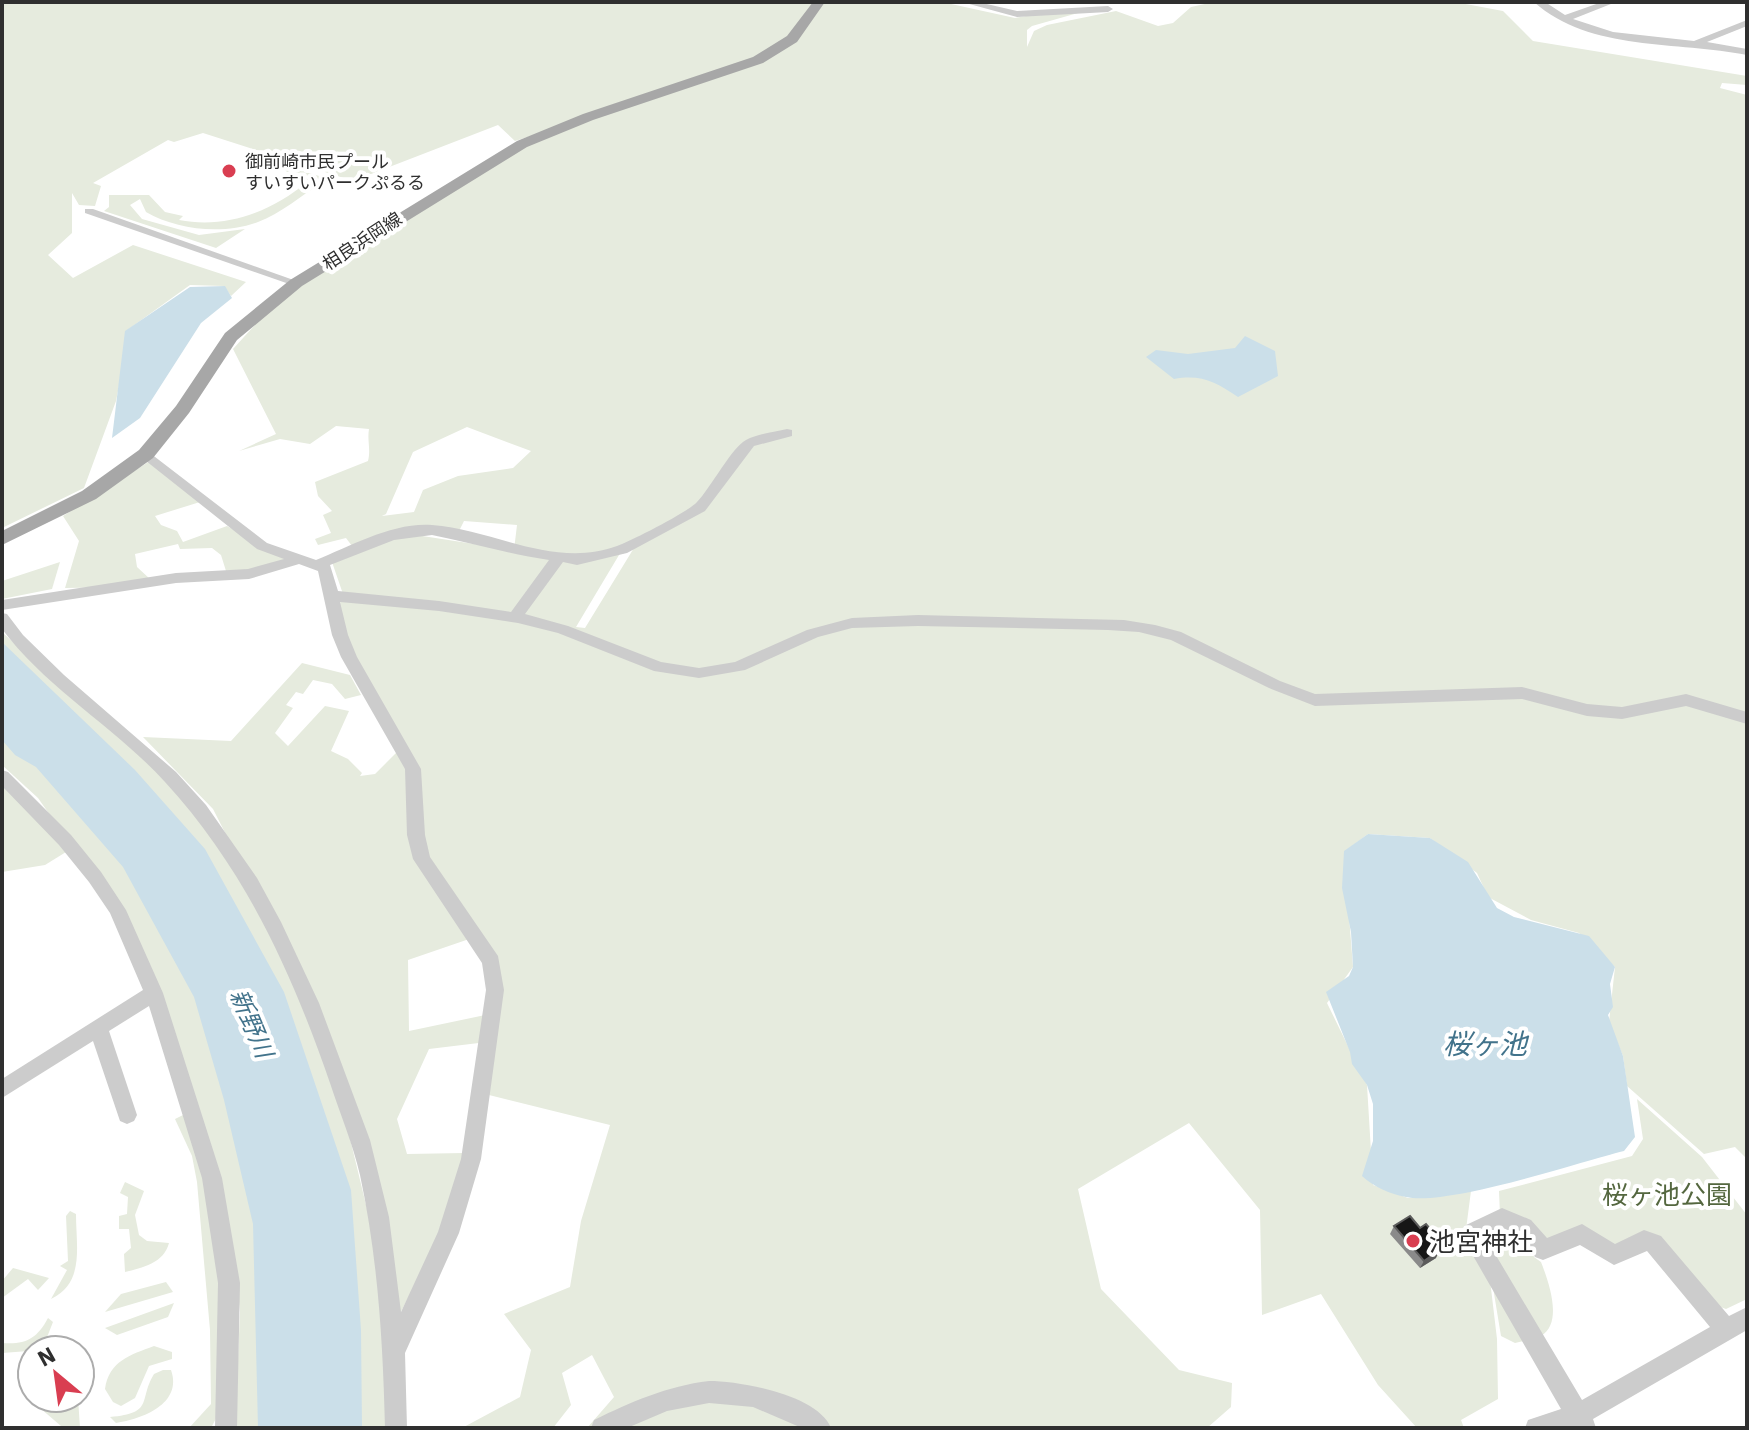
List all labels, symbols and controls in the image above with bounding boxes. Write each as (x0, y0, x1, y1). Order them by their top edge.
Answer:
place label: 御前崎市民プール すいすいパークぷるる (245, 150, 425, 194)
marker: 御前崎市民プール すいすいパークぷるる (220, 162, 238, 180)
street label: 相良浜岡線 (318, 207, 406, 275)
water label: 新野川 (223, 984, 282, 1065)
water label: 桜ヶ池 (1443, 1025, 1530, 1062)
park label: 桜ヶ池公園 (1602, 1177, 1732, 1211)
place label: 池宮神社 (1429, 1224, 1533, 1258)
marker: 池宮神社 (1404, 1232, 1422, 1250)
north arrow (16, 1334, 96, 1414)
text: N (32, 1340, 60, 1373)

